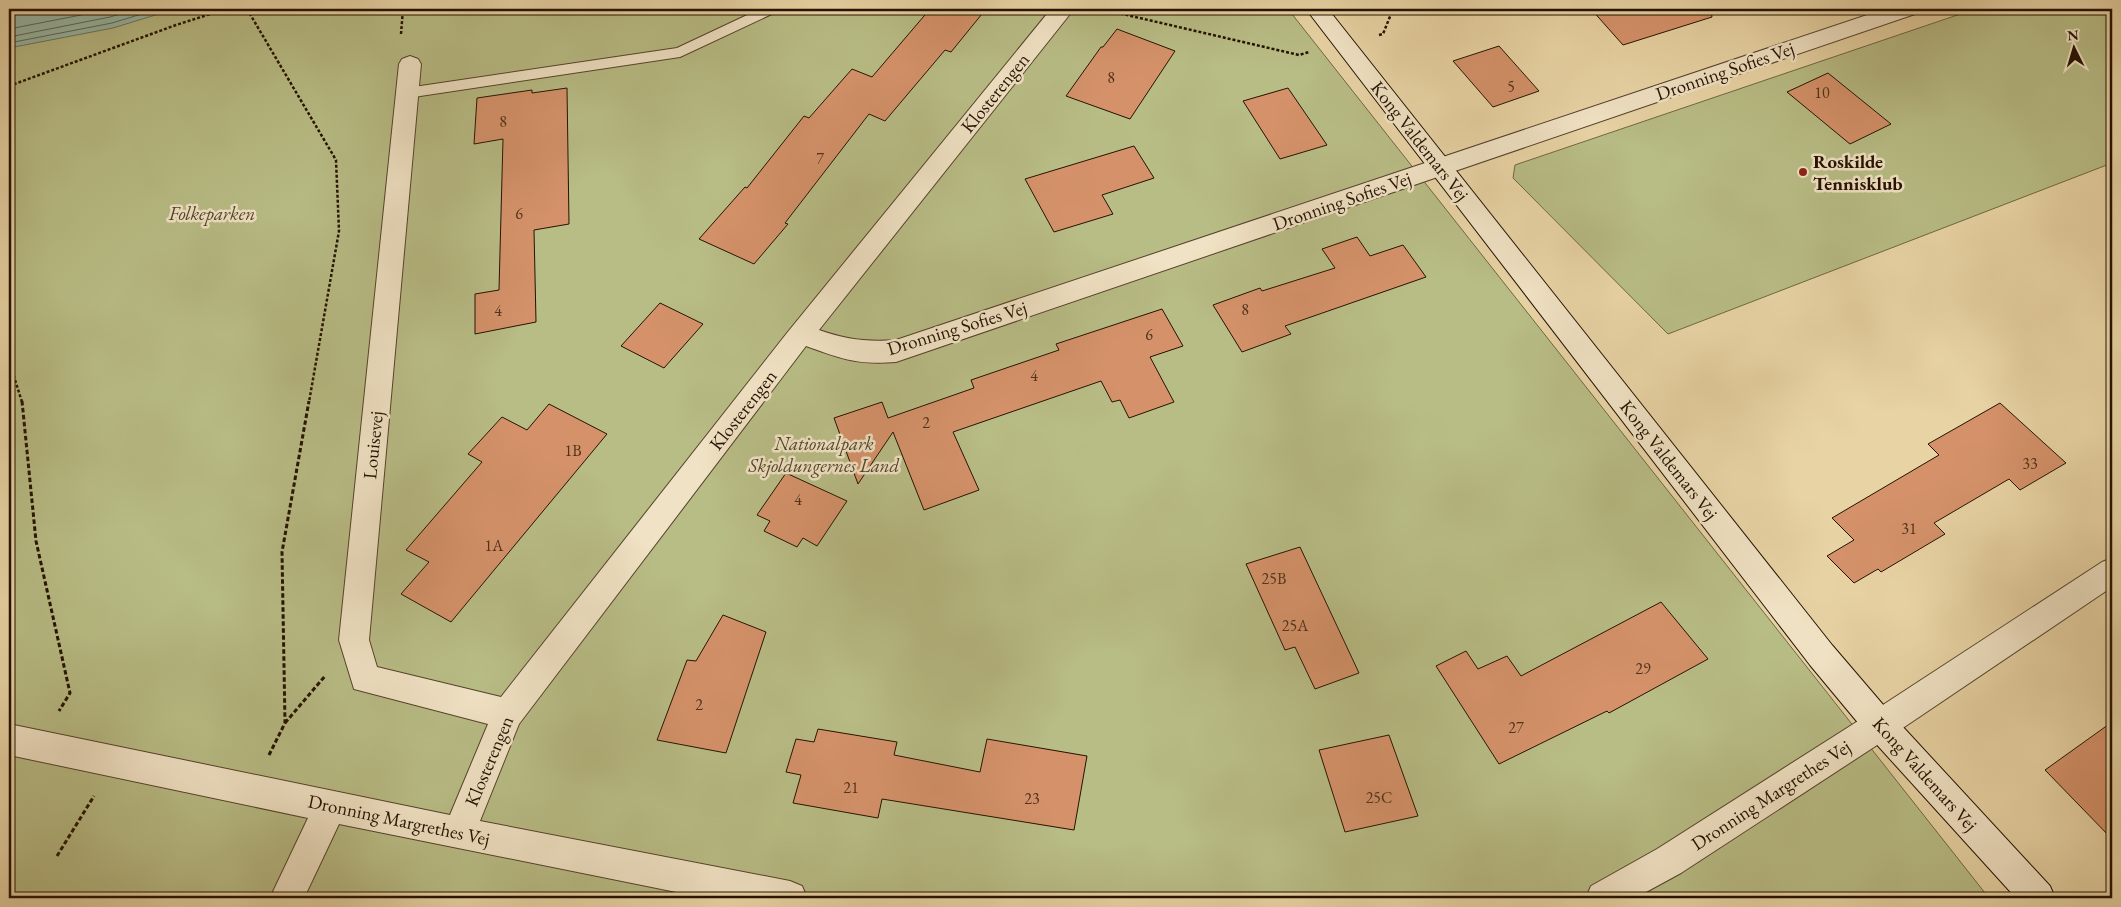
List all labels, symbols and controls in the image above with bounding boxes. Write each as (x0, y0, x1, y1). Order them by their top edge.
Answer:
north arrow (2048, 22, 2098, 72)
text: N (2066, 26, 2080, 45)
street label: Dronning Sofies Vej (1652, 36, 1798, 106)
street label: Klosterengen (955, 48, 1035, 138)
house number: 8 (1107, 67, 1115, 88)
street label: Kong Valdemars Vej (1365, 76, 1475, 206)
house number: 5 (1507, 76, 1515, 97)
house number: 10 (1814, 82, 1830, 103)
house number: 8 (499, 111, 507, 132)
house number: 7 (816, 148, 824, 169)
place label: Roskilde Tennisklub (1813, 149, 1903, 196)
street label: Dronning Sofies Vej (1269, 166, 1415, 236)
marker: Roskilde Tennisklub (1797, 166, 1809, 178)
park label: Folkeparken (168, 201, 255, 226)
house number: 6 (515, 203, 523, 224)
street label: Dronning Sofies Vej (884, 295, 1030, 361)
house number: 8 (1241, 299, 1249, 320)
house number: 4 (494, 300, 502, 321)
house number: 6 (1145, 324, 1153, 345)
street label: Klosterengen (704, 365, 782, 455)
house number: 4 (1030, 365, 1038, 386)
street label: Kong Valdemars Vej (1614, 395, 1724, 525)
street label: Louisevej (357, 410, 389, 480)
house number: 2 (922, 412, 930, 433)
park label: Nationalpark Skjoldungernes Land (748, 431, 900, 478)
house number: 1B (564, 440, 582, 461)
house number: 33 (2022, 453, 2038, 474)
house number: 4 (794, 489, 802, 510)
house number: 31 (1901, 518, 1917, 539)
house number: 1A (485, 535, 504, 556)
house number: 25B (1262, 568, 1286, 589)
house number: 25A (1282, 615, 1309, 636)
house number: 29 (1635, 658, 1651, 679)
house number: 2 (695, 694, 703, 715)
street label: Kong Valdemars Vej (1867, 711, 1983, 837)
street label: Klosterengen (459, 712, 519, 810)
house number: 27 (1508, 717, 1524, 738)
street label: Dronning Margrethes Vej (1687, 734, 1855, 856)
house number: 21 (843, 777, 859, 798)
house number: 25C (1366, 787, 1392, 808)
house number: 23 (1024, 788, 1040, 809)
street label: Dronning Margrethes Vej (306, 789, 492, 851)

